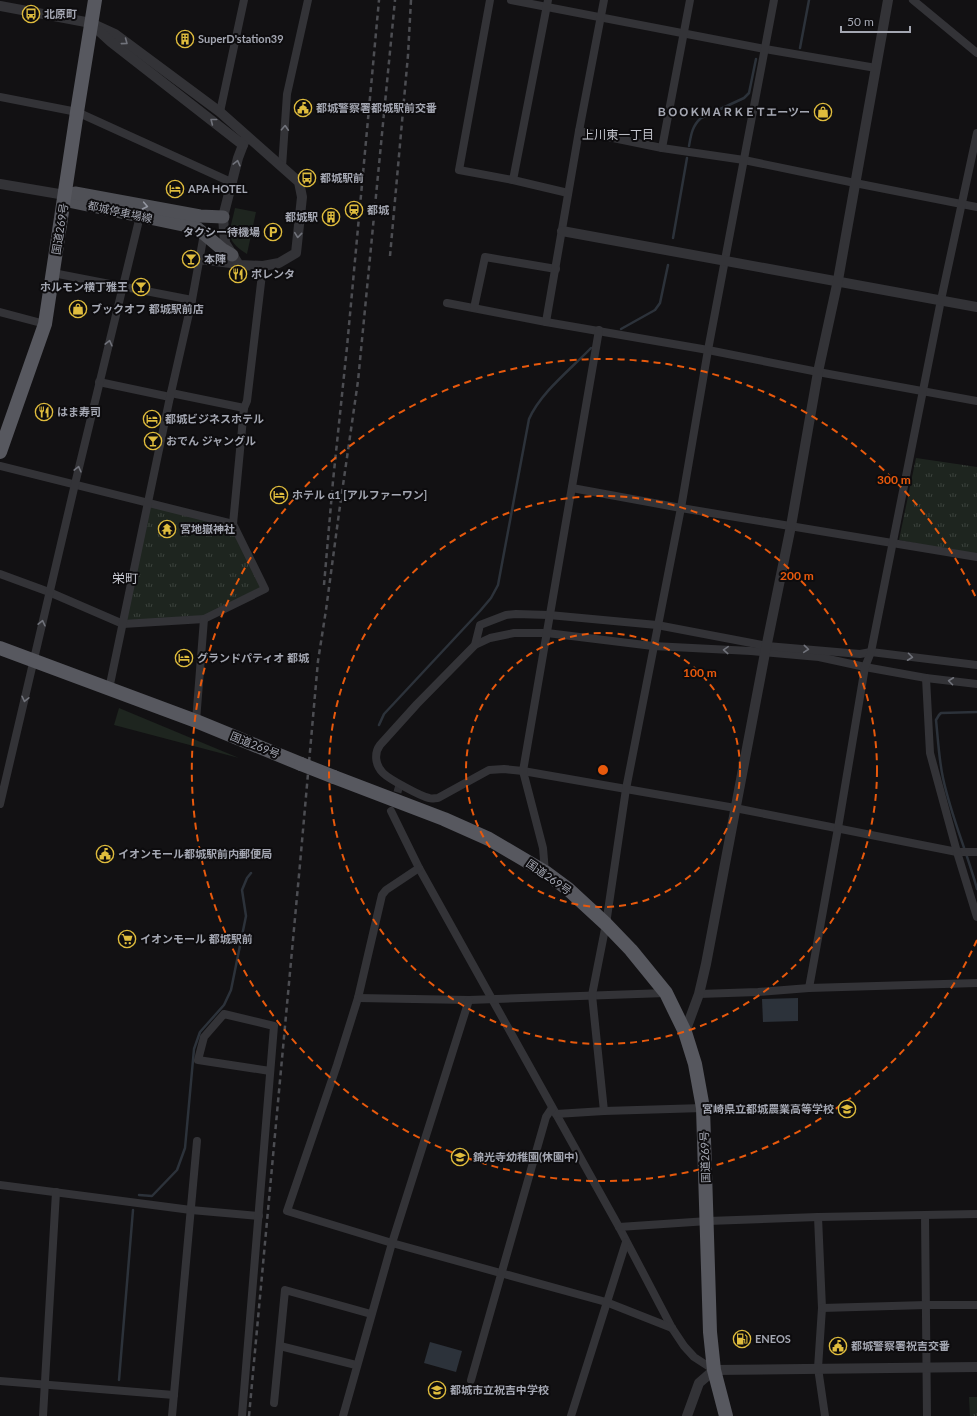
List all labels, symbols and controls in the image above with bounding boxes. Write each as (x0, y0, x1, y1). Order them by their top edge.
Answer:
bus stop icon: 北原町 (21, 4, 41, 24)
place label: 北原町 (44, 7, 77, 20)
scale bar (841, 8, 910, 34)
text: 50 m (847, 14, 874, 29)
building icon: SuperD'station39 (175, 29, 195, 49)
place label: SuperD'station39 (198, 32, 284, 45)
one-way arrow (121, 37, 128, 44)
public building icon: 都城警察署都城駅前交番 (293, 98, 313, 118)
place label: 都城警察署都城駅前交番 (316, 101, 437, 114)
shop icon: ＢＯＯＫＭＡＲＫＥＴエーツー (813, 102, 833, 122)
place label: ＢＯＯＫＭＡＲＫＥＴエーツー (656, 105, 810, 118)
one-way arrow (210, 118, 217, 125)
one-way arrow (280, 125, 289, 131)
district label: 上川東一丁目 (582, 127, 654, 142)
one-way arrow (233, 160, 241, 167)
bus stop icon: 都城駅前 (297, 168, 317, 188)
place label: 都城駅前 (320, 171, 364, 184)
hotel icon: APA HOTEL (165, 179, 185, 199)
place label: APA HOTEL (187, 182, 248, 195)
street label: 都城停車場線 (86, 198, 154, 225)
station icon: 都城 (344, 200, 364, 220)
one-way arrow (142, 201, 148, 209)
street label: 国道269号 (49, 202, 70, 256)
place label: 都城 (367, 203, 390, 216)
building icon: 都城駅 (321, 207, 341, 227)
place label: 都城駅 (285, 210, 318, 223)
parking icon: タクシー待機場 (263, 222, 283, 242)
place label: タクシー待機場 (183, 225, 260, 238)
one-way arrow (294, 232, 303, 238)
bar icon: 本陣 (181, 249, 201, 269)
place label: 本陣 (204, 252, 226, 265)
restaurant icon: ポレンタ (228, 264, 248, 284)
place label: ポレンタ (251, 267, 295, 280)
bar icon: ホルモン横丁雅王 (131, 277, 151, 297)
place label: ホルモン横丁雅王 (40, 280, 128, 293)
shop icon: ブックオフ 都城駅前店 (68, 299, 88, 319)
place label: ブックオフ 都城駅前店 (91, 302, 204, 315)
one-way arrow (104, 340, 112, 346)
restaurant icon: はま寿司 (34, 402, 54, 422)
place label: はま寿司 (57, 405, 101, 418)
hotel icon: 都城ビジネスホテル (142, 409, 162, 429)
place label: 都城ビジネスホテル (165, 412, 264, 425)
bar icon: おでん ジャングル (143, 431, 163, 451)
place label: おでん ジャングル (166, 434, 256, 447)
one-way arrow (74, 466, 82, 473)
text: 300 m (877, 472, 911, 487)
hotel icon: ホテル α1 [アルファーワン] (269, 485, 289, 505)
place label: ホテル α1 [アルファーワン] (292, 488, 427, 501)
temple icon: 宮地嶽神社 (157, 519, 177, 539)
place label: 宮地嶽神社 (180, 522, 235, 535)
text: 200 m (780, 568, 814, 583)
district label: 栄町 (112, 570, 138, 586)
one-way arrow (38, 620, 46, 626)
one-way arrow (802, 644, 809, 653)
one-way arrow (723, 645, 729, 654)
hotel icon: グランドパティオ 都城 (174, 648, 194, 668)
place label: グランドパティオ 都城 (197, 651, 310, 664)
one-way arrow (907, 652, 913, 661)
text: 100 m (683, 665, 717, 680)
one-way arrow (948, 677, 954, 686)
one-way arrow (21, 695, 30, 702)
street label: 国道269号 (229, 729, 282, 760)
centre of rings (596, 763, 610, 777)
public building icon: イオンモール都城駅前内郵便局 (95, 844, 115, 864)
place label: イオンモール都城駅前内郵便局 (118, 847, 272, 860)
street label: 国道269号 (524, 856, 574, 897)
supermarket icon: イオンモール 都城駅前 (117, 929, 137, 949)
place label: イオンモール 都城駅前 (140, 932, 253, 945)
school or university icon: 宮崎県立都城農業高等学校 (837, 1099, 857, 1119)
place label: 宮崎県立都城農業高等学校 (702, 1102, 834, 1115)
street label: 国道269号 (697, 1131, 712, 1183)
school or university icon: 錦光寺幼稚園(休園中) (450, 1147, 470, 1167)
place label: 錦光寺幼稚園(休園中) (473, 1150, 578, 1163)
fuel station icon: ENEOS (732, 1329, 752, 1349)
place label: ENEOS (755, 1332, 791, 1345)
public building icon: 都城警察署祝吉交番 (828, 1336, 848, 1356)
place label: 都城警察署祝吉交番 (851, 1339, 950, 1352)
school or university icon: 都城市立祝吉中学校 (427, 1380, 447, 1400)
place label: 都城市立祝吉中学校 (450, 1383, 549, 1396)

